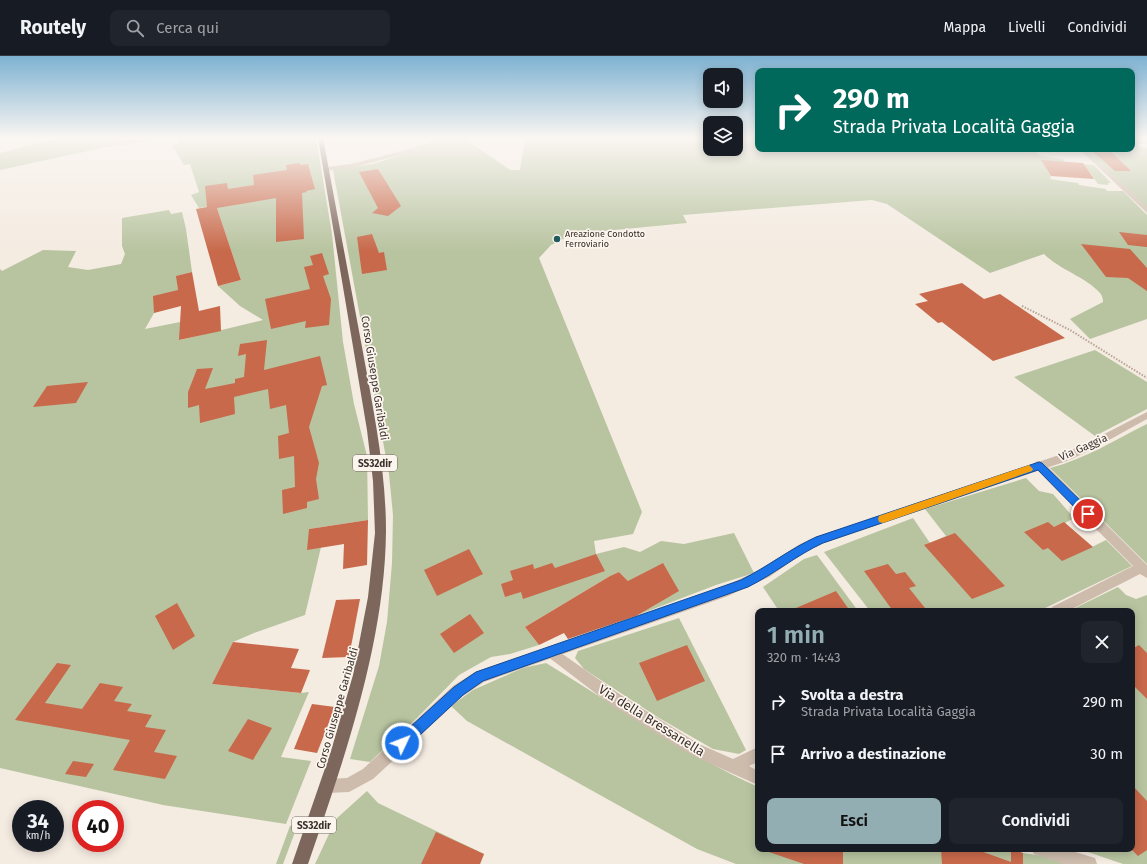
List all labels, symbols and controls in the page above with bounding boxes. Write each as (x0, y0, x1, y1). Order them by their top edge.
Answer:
search box (110, 10, 390, 46)
text: Routely (20, 16, 86, 39)
icon: search (124, 17, 146, 39)
text: Cerca qui (156, 19, 219, 37)
text: Mappa (943, 19, 986, 36)
text: Livelli (1008, 19, 1046, 36)
text: Condividi (1068, 19, 1127, 36)
map controls (703, 68, 743, 156)
button: sound (703, 68, 743, 108)
text: 290 m (833, 82, 910, 115)
icon: right (767, 84, 819, 136)
button: layers (703, 116, 743, 156)
text: Strada Privata Località Gaggia (833, 116, 1075, 138)
place label: Areazione Condotto Ferroviario (565, 229, 645, 249)
marker: Areazione Condotto Ferroviario (552, 234, 562, 244)
street label: Corso Giuseppe Garibaldi (358, 315, 391, 441)
street label: Via Gaggia (1057, 431, 1109, 464)
road number: SS32dir (353, 455, 397, 471)
pin (1071, 497, 1105, 531)
icon: arrive (1077, 503, 1099, 525)
text: 1 min (767, 621, 825, 649)
button: close (1081, 621, 1123, 663)
street label: Corso Giuseppe Garibaldi (314, 646, 361, 770)
text: 320 m · 14:43 (767, 650, 840, 665)
street label: Via della Bressanella (596, 682, 708, 759)
text: Svolta a destra (801, 686, 903, 704)
icon: right (767, 691, 789, 713)
text: 290 m (1083, 693, 1123, 711)
text: Strada Privata Località Gaggia (801, 704, 976, 719)
position arrow (381, 722, 423, 764)
icon: arrive (767, 743, 789, 765)
text: Arrivo a destinazione (801, 745, 946, 763)
text: 30 m (1090, 745, 1123, 763)
button: Esci (767, 798, 941, 844)
button: Condividi (949, 798, 1123, 844)
speed limit sign: 40 (72, 800, 124, 852)
text: 34 (27, 809, 49, 833)
road number: SS32dir (292, 817, 336, 833)
text: km/h (26, 830, 50, 842)

